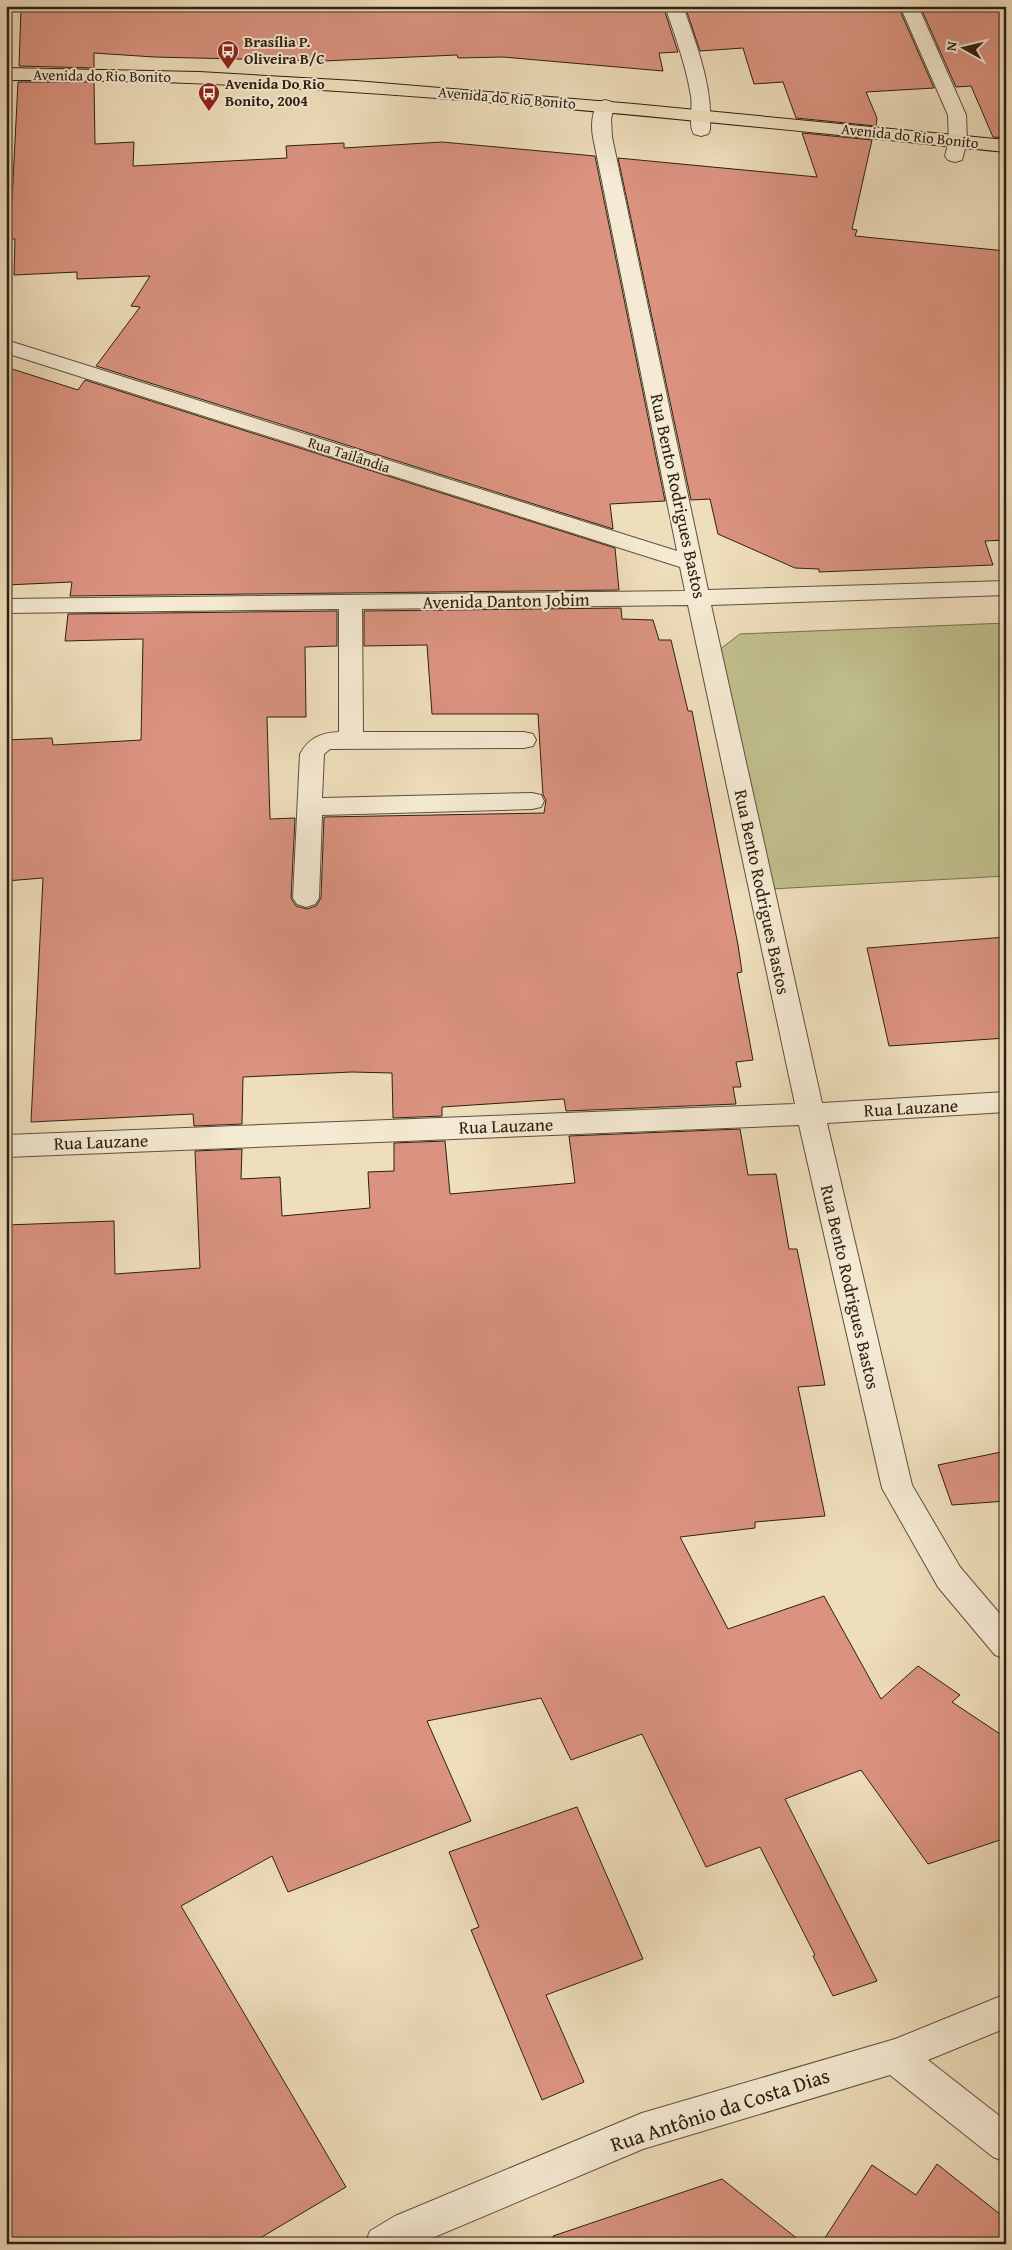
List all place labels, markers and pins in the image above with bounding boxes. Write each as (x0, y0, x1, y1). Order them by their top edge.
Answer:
place label: Brasília P. Oliveira B/C (244, 31, 325, 69)
bus stop icon: Brasília P. Oliveira B/C (216, 39, 240, 70)
place label: Avenida Do Rio Bonito, 2004 (225, 73, 325, 111)
bus stop icon: Avenida Do Rio Bonito, 2004 (197, 81, 221, 112)

